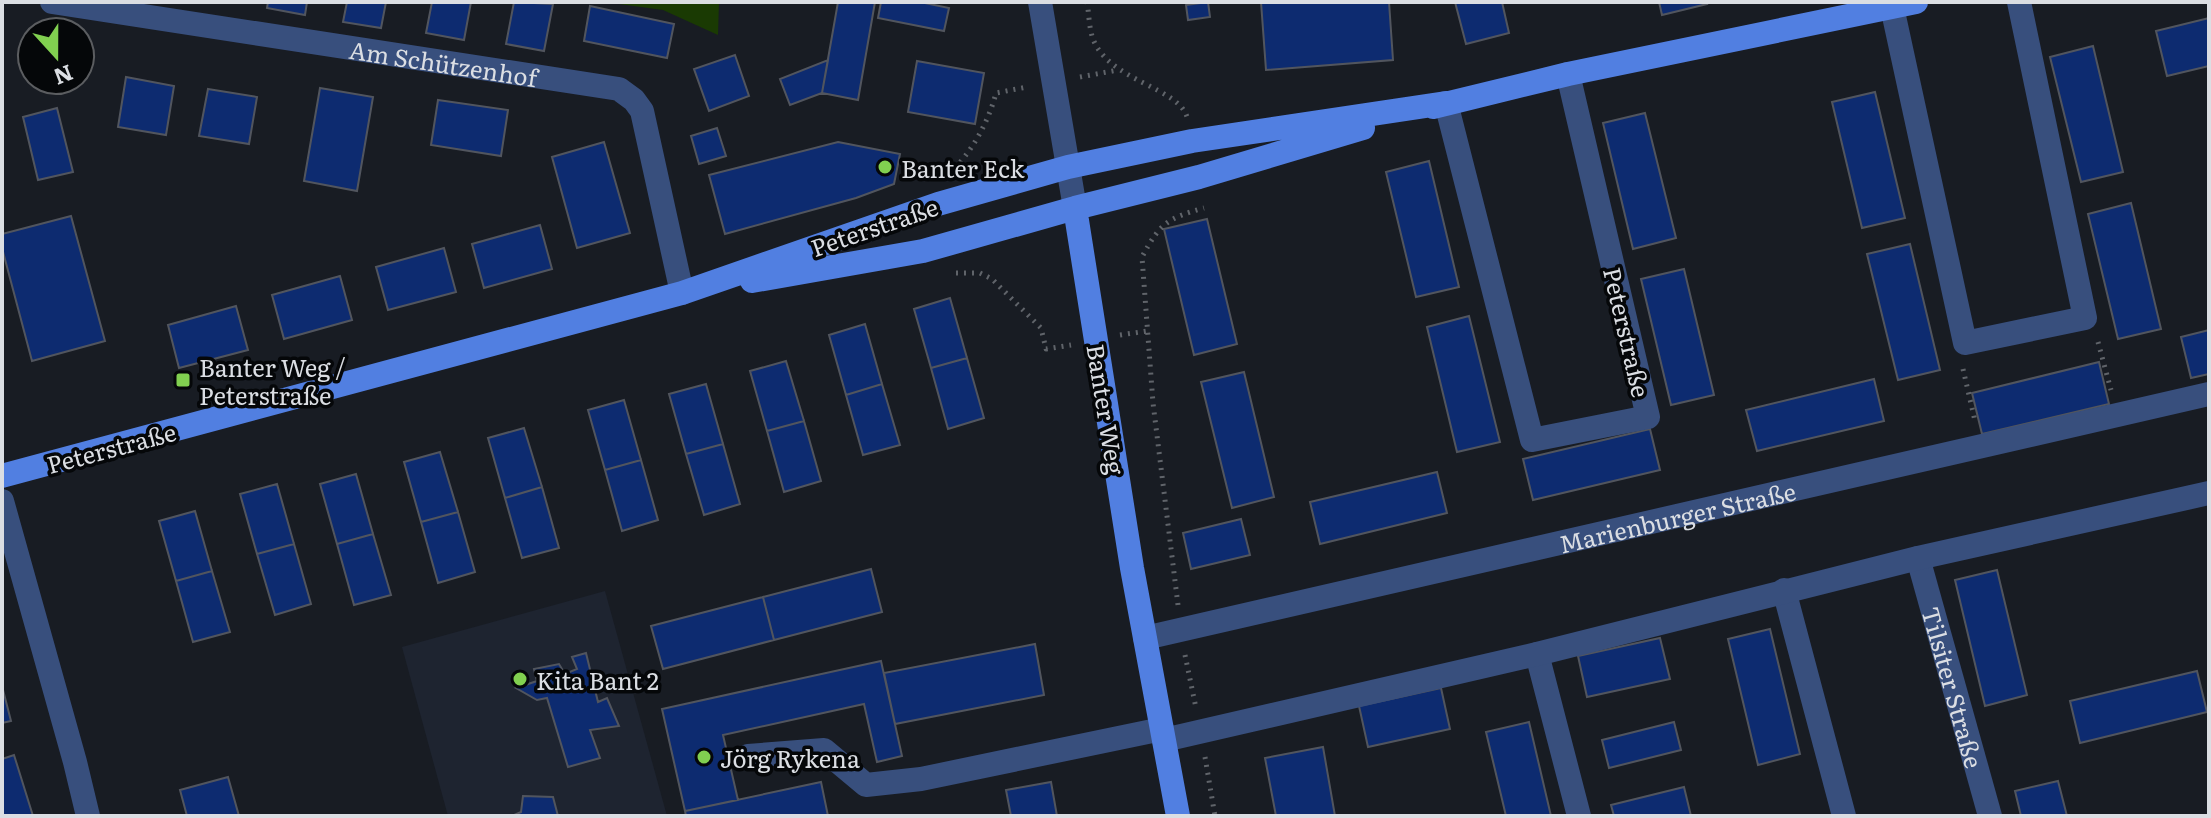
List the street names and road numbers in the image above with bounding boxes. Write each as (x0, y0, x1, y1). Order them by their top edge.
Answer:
street label: Am Schützenhof (347, 30, 542, 94)
street label: Peterstraße (806, 188, 942, 264)
street label: Peterstraße (1596, 264, 1660, 400)
street label: Banter Weg (1079, 341, 1135, 477)
street label: Peterstraße (42, 413, 180, 481)
street label: Marienburger Straße (1555, 472, 1799, 560)
street label: Tilsiter Straße (1915, 602, 1993, 772)

